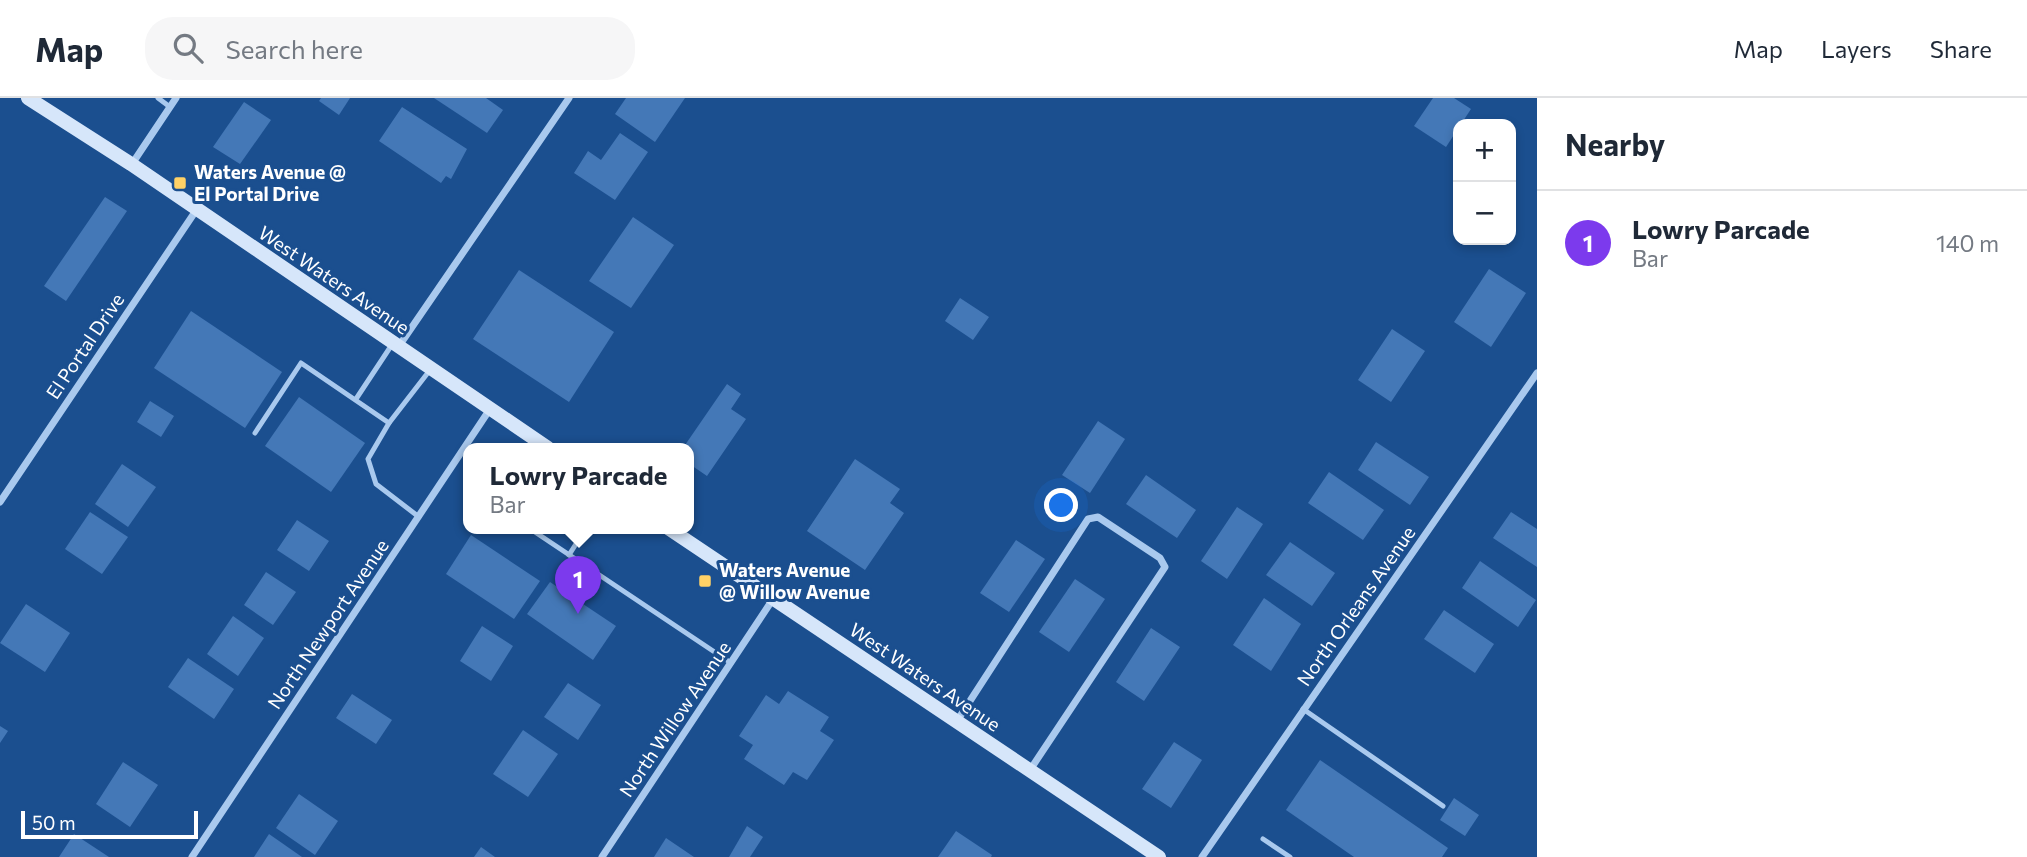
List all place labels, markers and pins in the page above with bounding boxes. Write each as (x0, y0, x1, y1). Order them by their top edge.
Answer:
place label: Waters Avenue @ El Portal Drive (194, 160, 346, 205)
marker: Waters Avenue @ El Portal Drive (172, 175, 188, 191)
pin: 1 (555, 556, 601, 614)
place label: Waters Avenue @ Willow Avenue (719, 558, 870, 603)
marker: Waters Avenue @ Willow Avenue (697, 573, 713, 589)

